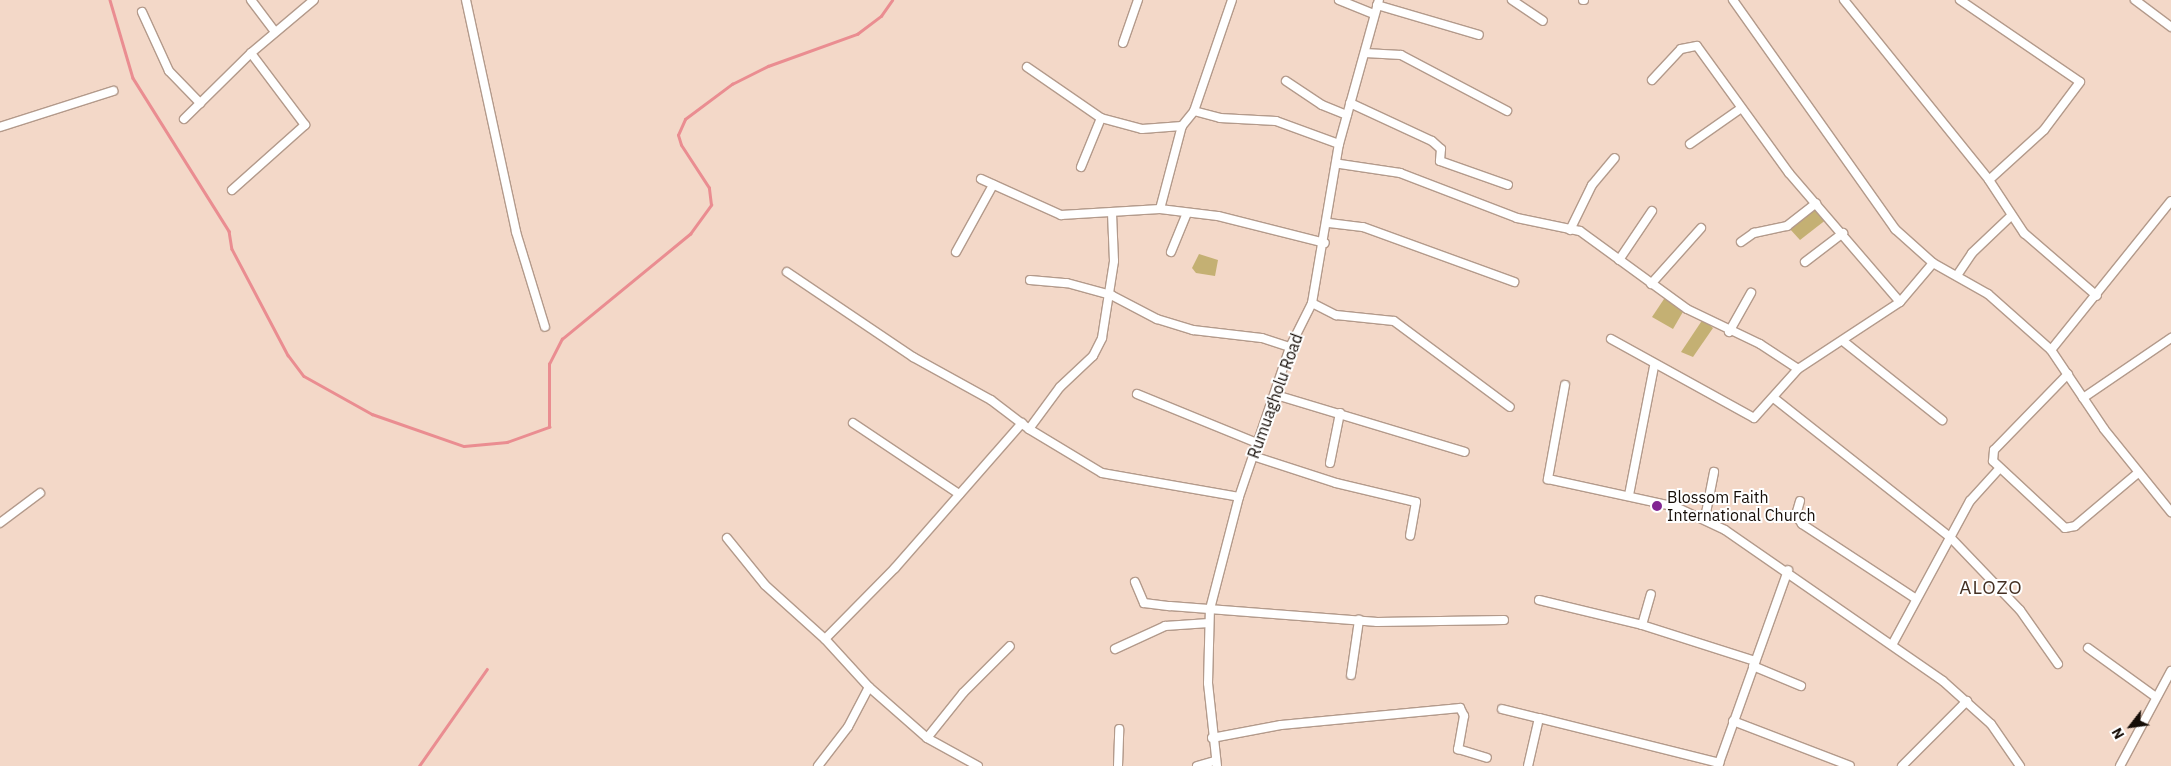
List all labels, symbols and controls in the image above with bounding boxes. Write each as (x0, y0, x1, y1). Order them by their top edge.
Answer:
street label: Rumuagholu Road (1244, 331, 1306, 461)
place label: Blossom Faith International Church (1667, 487, 1816, 525)
marker: Blossom Faith International Church (1651, 500, 1663, 512)
district label: ALOZO (1959, 577, 2023, 599)
north arrow (2106, 701, 2156, 751)
text: N (2108, 725, 2128, 742)

